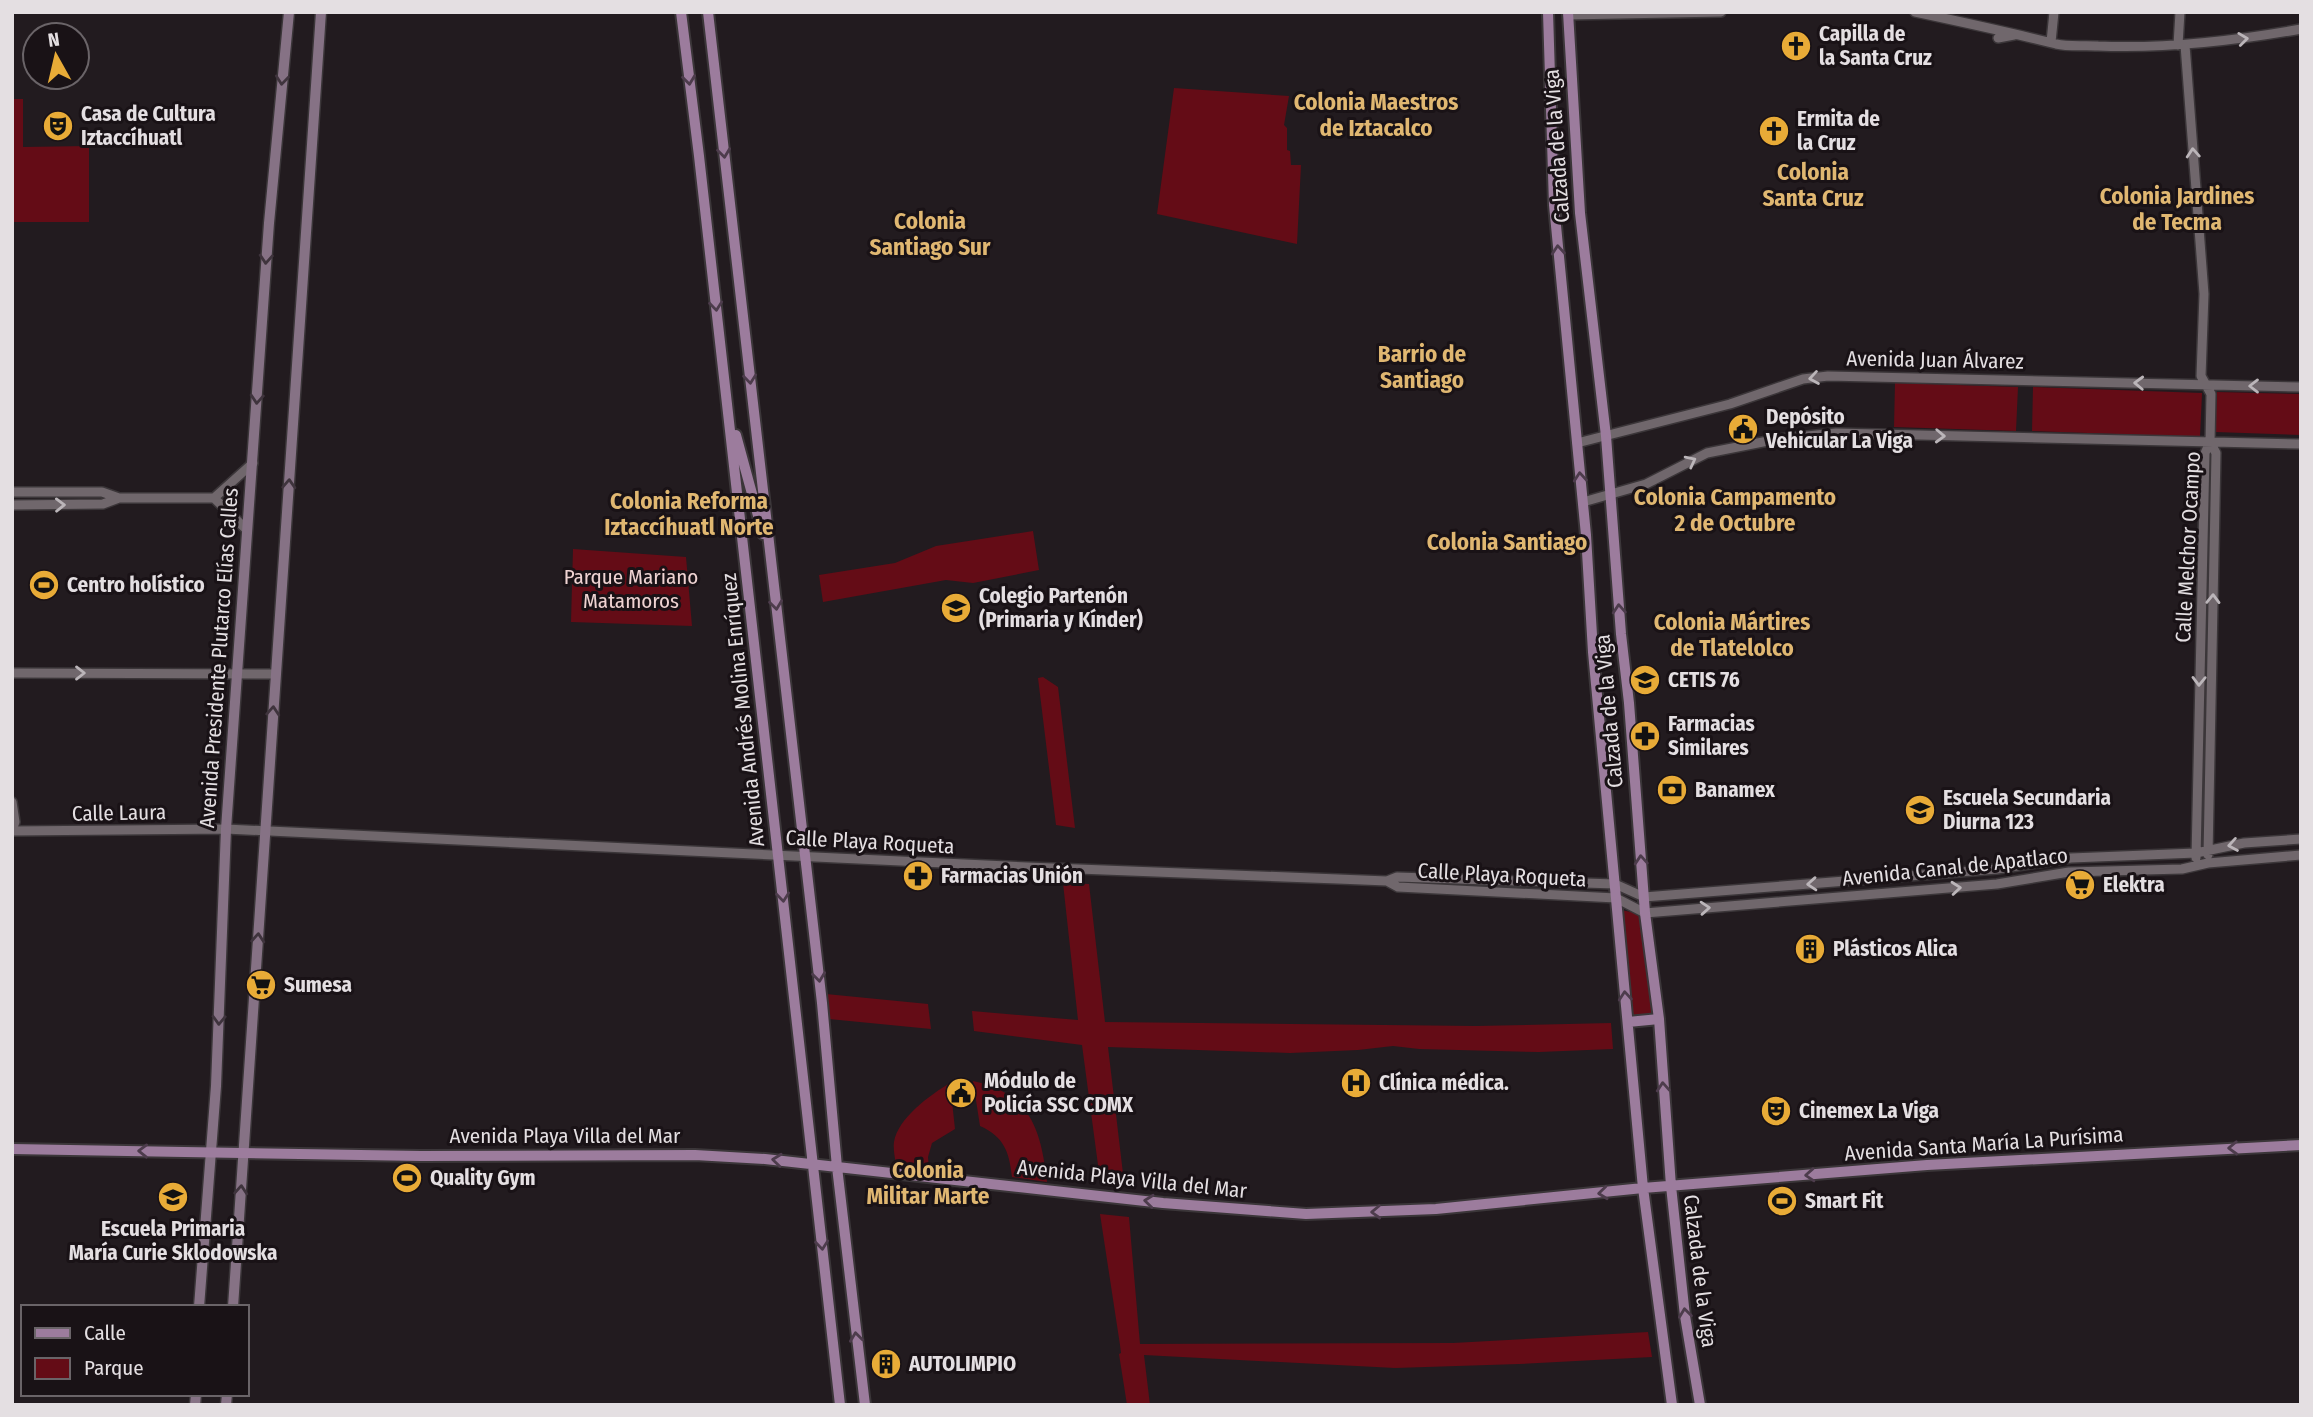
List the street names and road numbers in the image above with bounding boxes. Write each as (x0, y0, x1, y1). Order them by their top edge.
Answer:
street label: Calzada de la Viga (1539, 68, 1575, 224)
street label: Avenida Juan Álvarez (1846, 345, 2024, 375)
street label: Calle Melchor Ocampo (2170, 451, 2206, 643)
street label: Avenida Presidente Plutarco Elías Calles (194, 487, 244, 829)
street label: Avenida Andrés Molina Enríquez (716, 572, 770, 848)
street label: Calzada de la Viga (1589, 633, 1629, 789)
street label: Calle Laura (72, 799, 166, 827)
street label: Calle Playa Roqueta (785, 825, 955, 859)
street label: Avenida Canal de Apatlaco (1841, 842, 2069, 892)
street label: Calle Playa Roqueta (1417, 858, 1587, 892)
street label: Avenida Santa María La Purísima (1844, 1121, 2124, 1167)
street label: Avenida Playa Villa del Mar (450, 1123, 681, 1149)
street label: Avenida Playa Villa del Mar (1016, 1154, 1249, 1204)
street label: Calzada de la Viga (1678, 1193, 1722, 1349)

